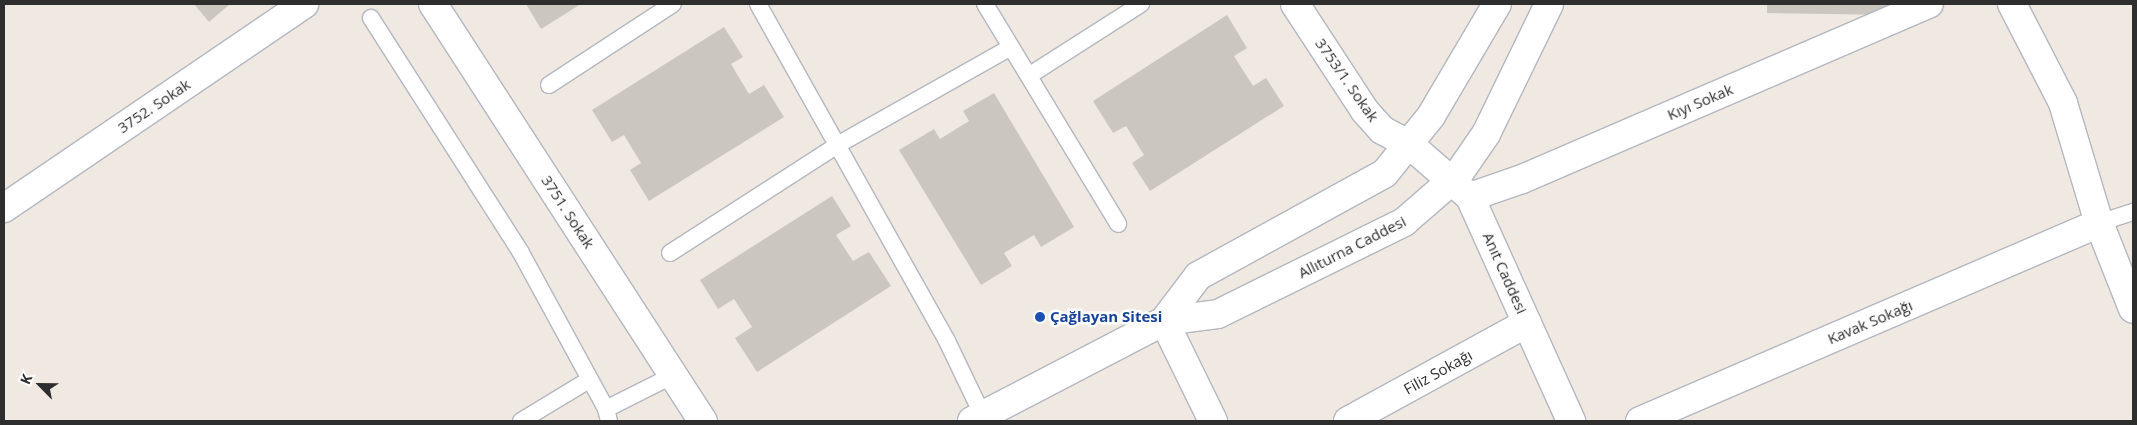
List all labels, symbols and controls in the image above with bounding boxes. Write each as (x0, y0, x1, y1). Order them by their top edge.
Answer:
street label: 3753/1. Sokak (1312, 35, 1382, 125)
street label: 3752. Sokak (114, 75, 194, 137)
street label: Kıyı Sokak (1664, 80, 1736, 124)
street label: 3751. Sokak (538, 172, 598, 252)
street label: Allıturna Caddesi (1295, 212, 1409, 282)
street label: Anıt Caddesi (1479, 230, 1531, 316)
street label: Kavak Sokağı (1825, 296, 1915, 348)
place label: Çağlayan Sitesi (1050, 308, 1162, 326)
marker: Çağlayan Sitesi (1034, 311, 1046, 323)
street label: Filiz Sokağı (1401, 346, 1475, 398)
north arrow (15, 360, 65, 410)
text: K (15, 371, 36, 387)

